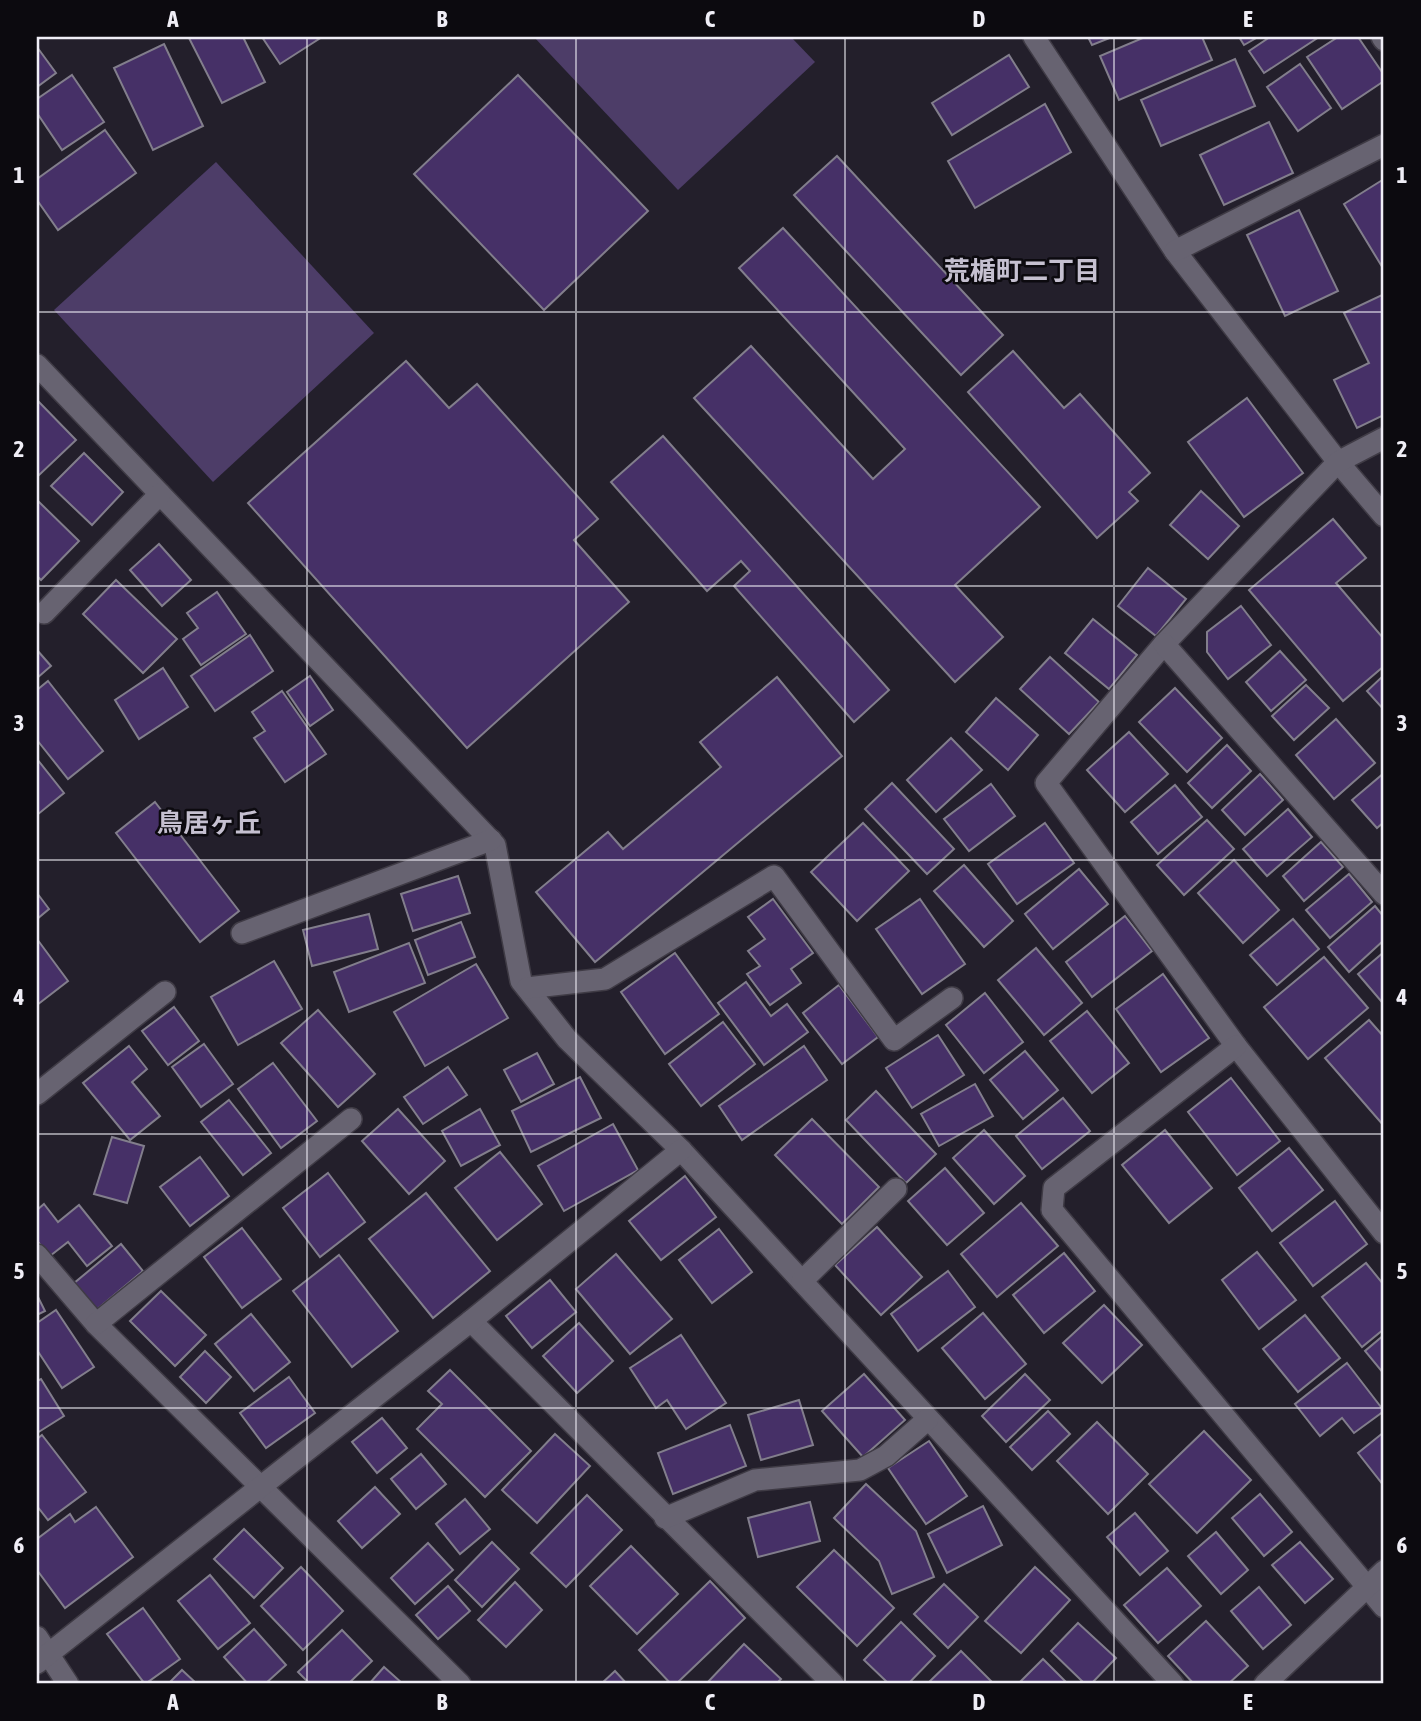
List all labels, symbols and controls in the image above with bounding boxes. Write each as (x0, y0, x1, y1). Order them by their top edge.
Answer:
text: A (166, 6, 179, 32)
text: B (437, 6, 448, 32)
text: C (705, 6, 716, 32)
text: D (973, 6, 986, 32)
text: E (1243, 6, 1253, 32)
text: 1 (14, 162, 25, 188)
text: 1 (1397, 162, 1408, 188)
district label: 荒楯町二丁目 (944, 256, 1100, 286)
text: 2 (14, 436, 24, 462)
text: 2 (1397, 436, 1407, 462)
text: 3 (14, 710, 24, 736)
text: 3 (1397, 710, 1407, 736)
district label: 鳥居ヶ丘 (157, 808, 261, 838)
text: 4 (13, 984, 25, 1010)
text: 4 (1396, 984, 1408, 1010)
text: 5 (14, 1258, 25, 1284)
text: 5 (1397, 1258, 1408, 1284)
text: 6 (14, 1532, 25, 1558)
text: 6 (1397, 1532, 1408, 1558)
text: A (166, 1689, 179, 1715)
text: B (437, 1689, 448, 1715)
text: C (705, 1689, 716, 1715)
text: D (973, 1689, 986, 1715)
text: E (1243, 1689, 1253, 1715)

